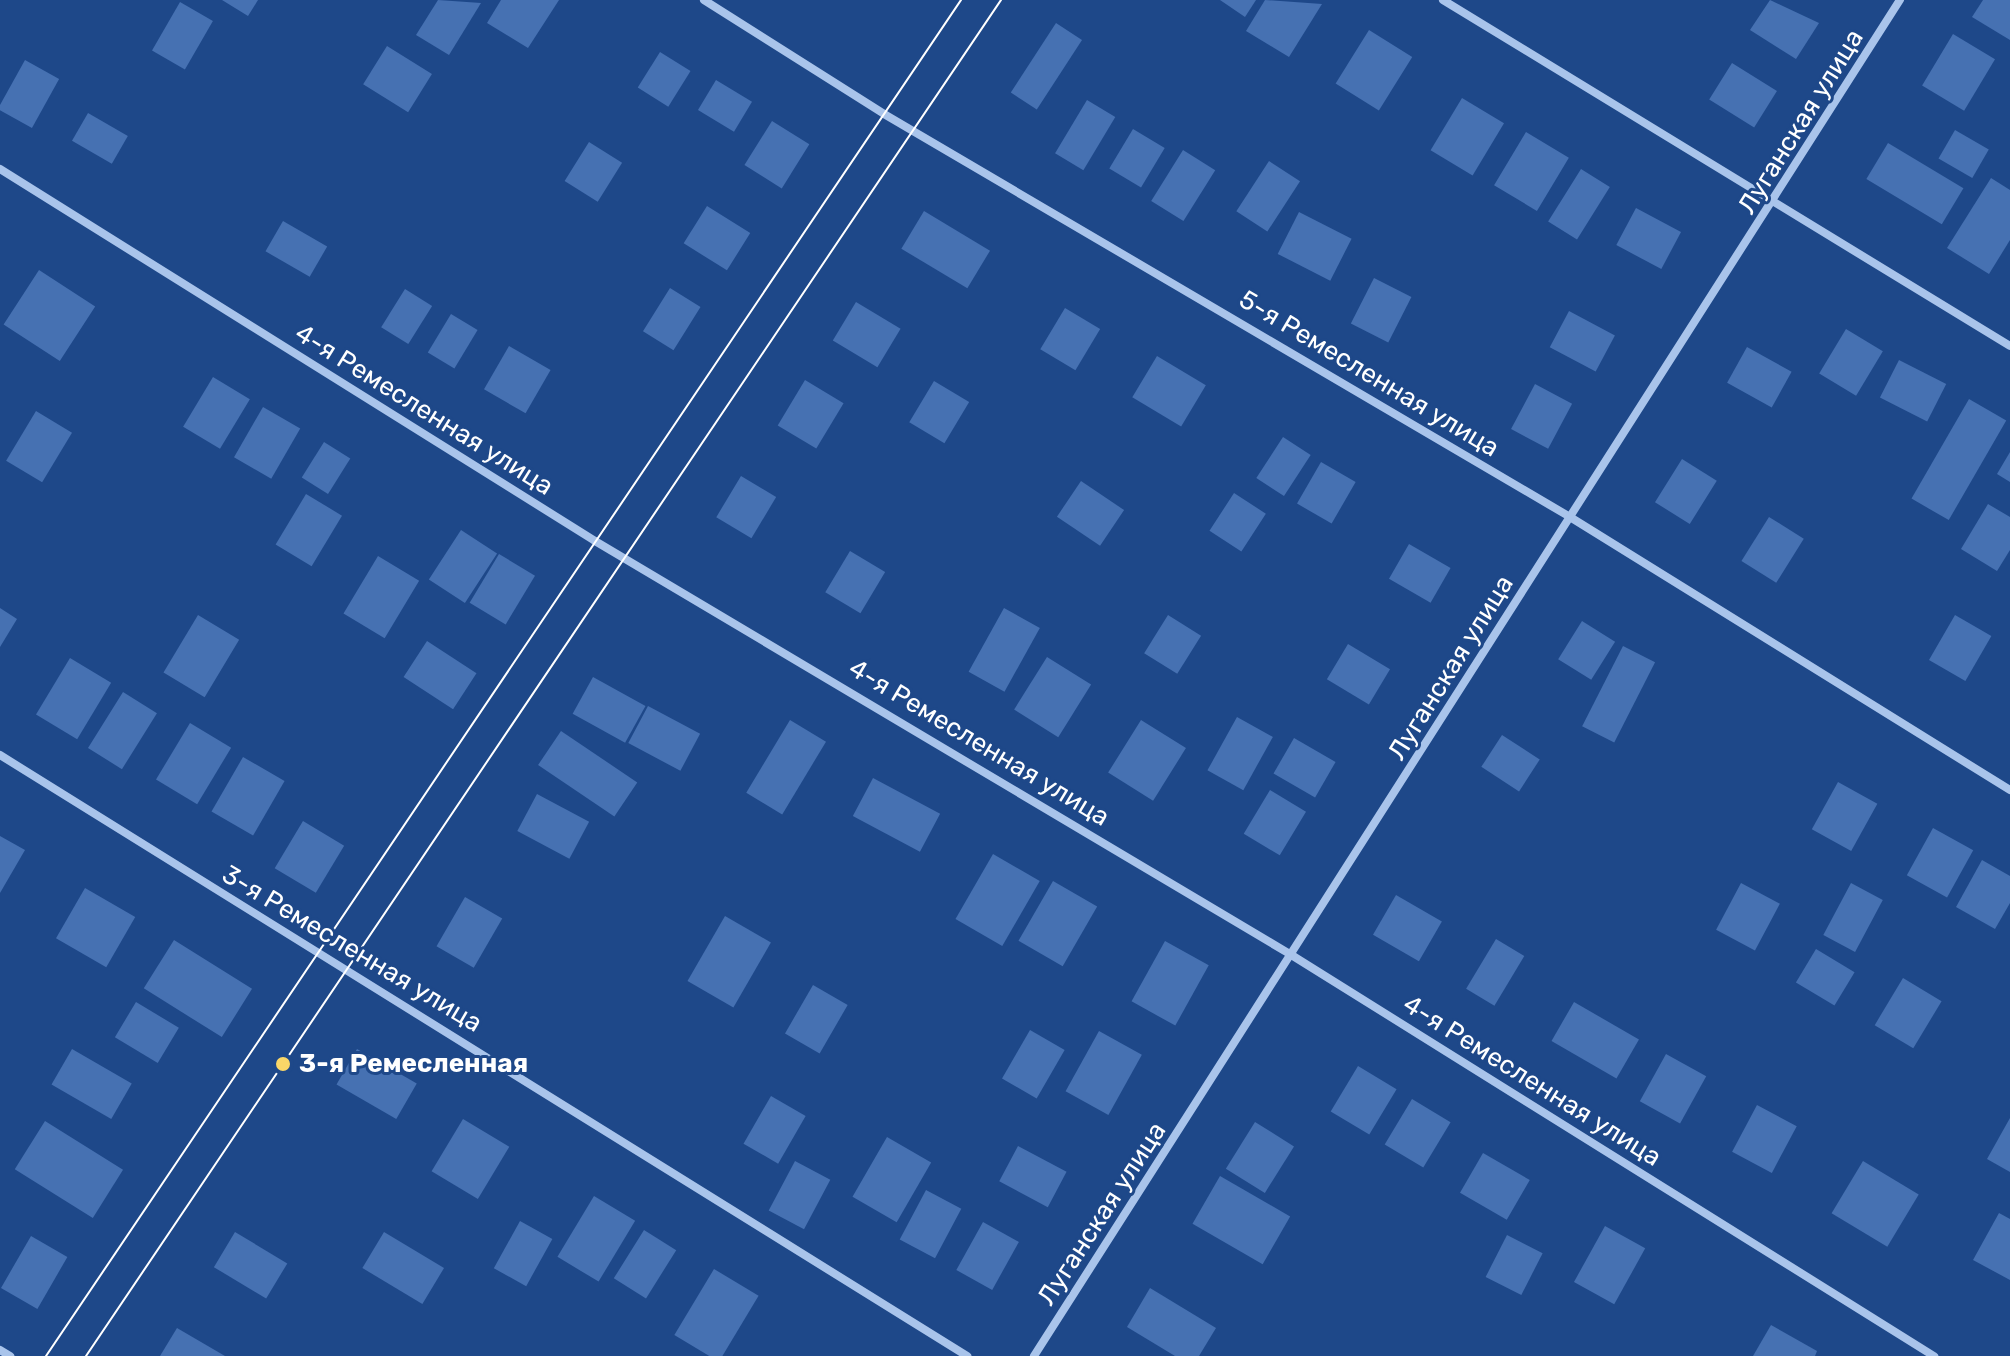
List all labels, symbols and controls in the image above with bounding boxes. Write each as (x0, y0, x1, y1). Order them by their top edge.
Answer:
street label: Луганская улица (1732, 24, 1870, 220)
street label: 5-я Ремесленная улица (1233, 284, 1505, 464)
street label: 4-я Ремесленная улица (289, 318, 559, 502)
street label: Луганская улица (1382, 570, 1520, 766)
street label: 4-я Ремесленная улица (843, 653, 1115, 833)
street label: 3-я Ремесленная улица (216, 859, 488, 1039)
street label: 4-я Ремесленная улица (1397, 989, 1667, 1173)
place label: 3-я Ремесленная (299, 1048, 528, 1080)
marker: 3-я Ремесленная (274, 1055, 292, 1073)
street label: Луганская улица (1031, 1117, 1173, 1311)

